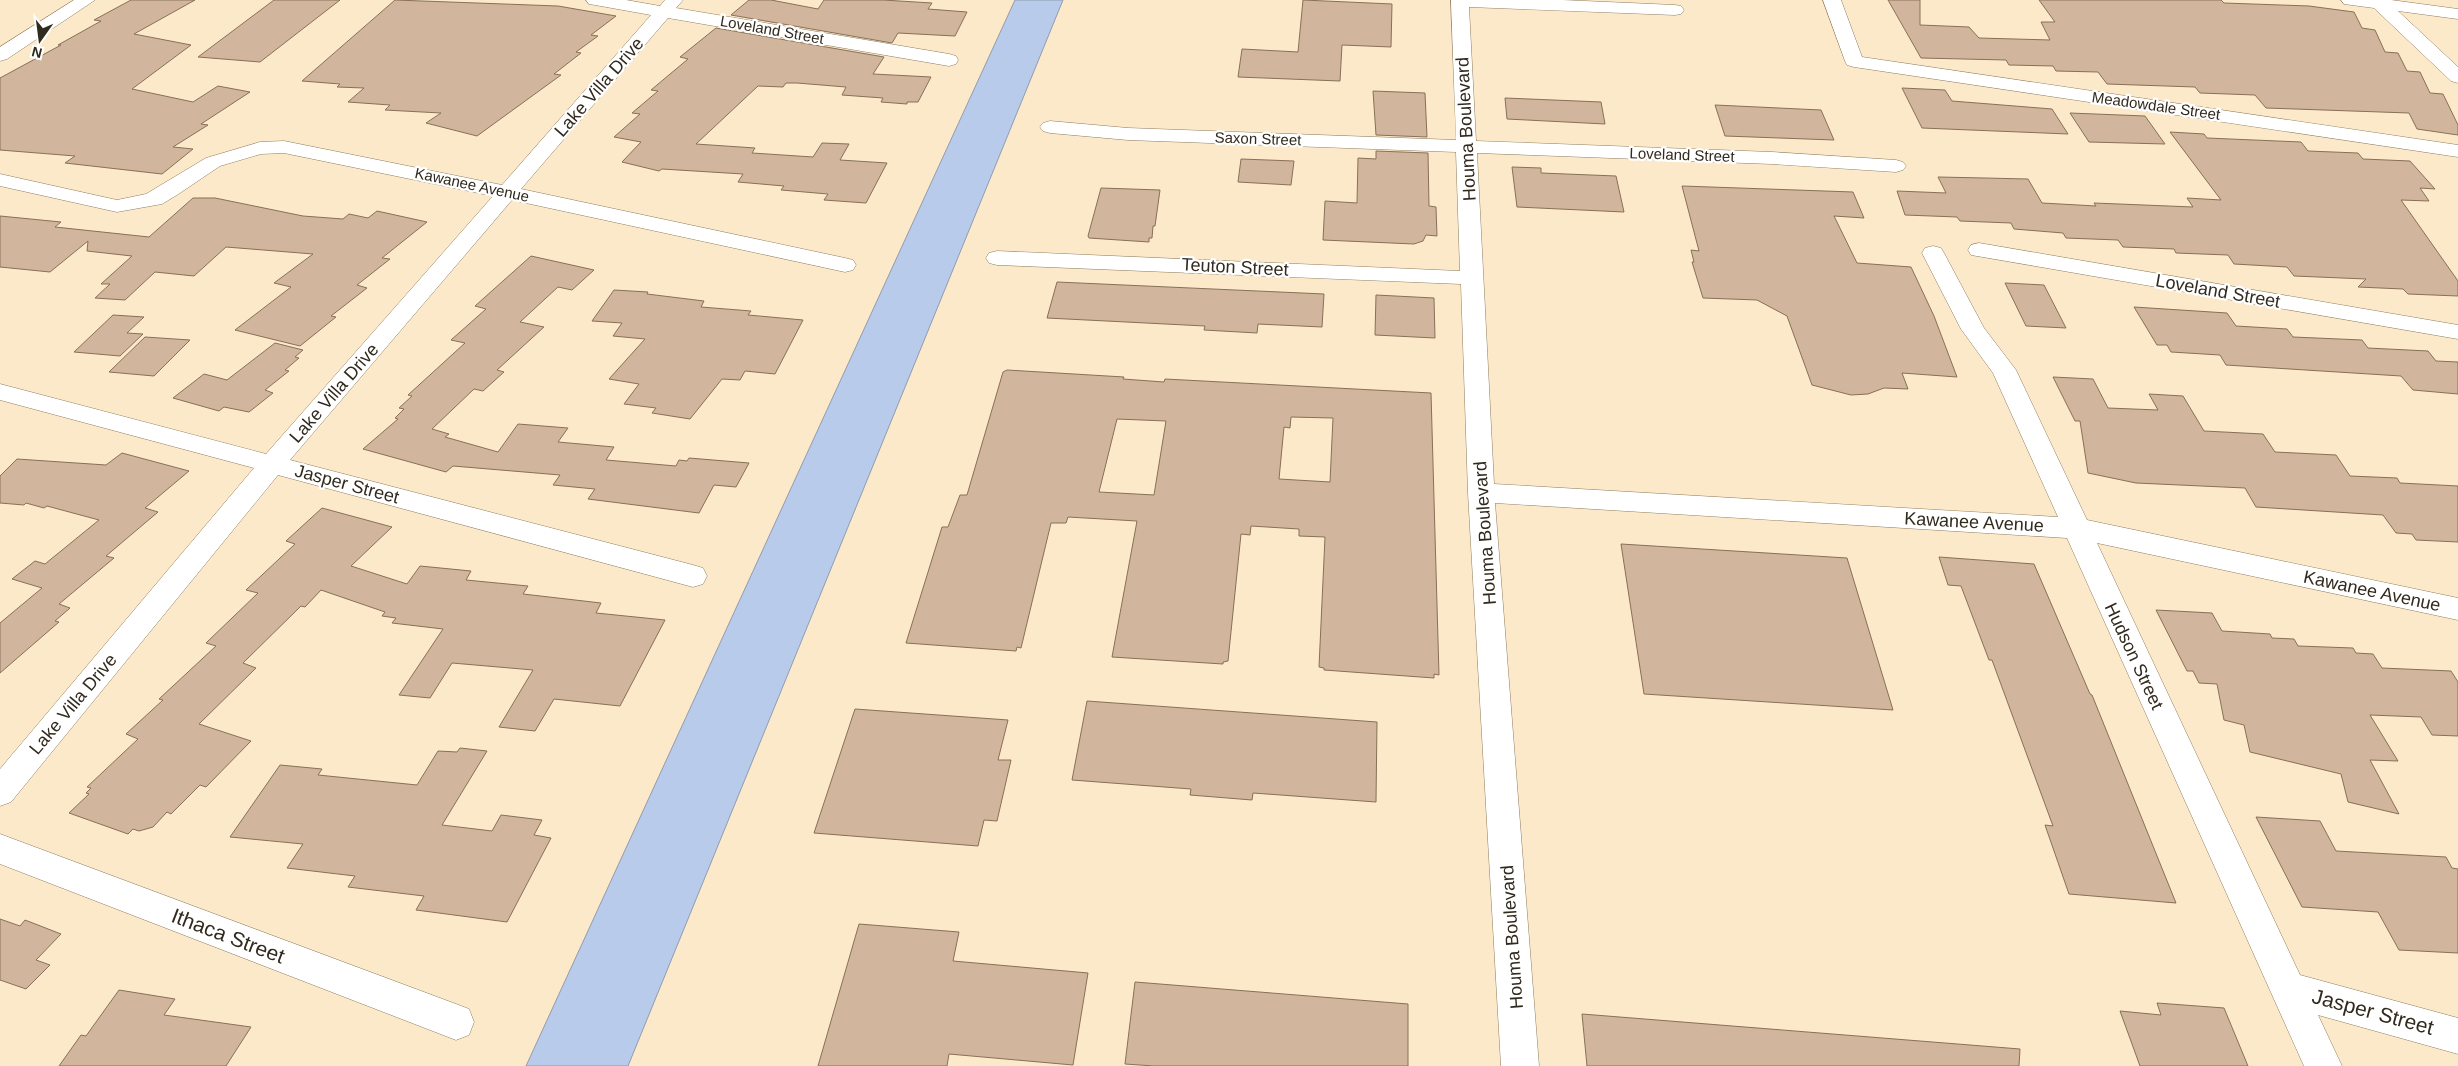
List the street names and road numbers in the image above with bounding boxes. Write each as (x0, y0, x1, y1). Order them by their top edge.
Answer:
street label: Loveland Street (719, 12, 826, 47)
street label: Lake Villa Drive (551, 33, 647, 141)
street label: Houma Boulevard (1452, 57, 1480, 201)
street label: Meadowdale Street (2091, 88, 2222, 123)
street label: Saxon Street (1214, 128, 1302, 149)
street label: Loveland Street (1629, 144, 1736, 165)
street label: Kawanee Avenue (413, 164, 531, 205)
street label: Teuton Street (1181, 254, 1289, 280)
street label: Loveland Street (2154, 270, 2282, 312)
street label: Lake Villa Drive (286, 339, 382, 447)
street label: Jasper Street (293, 460, 401, 508)
street label: Houma Boulevard (1470, 460, 1500, 606)
street label: Kawanee Avenue (1904, 508, 2044, 536)
street label: Kawanee Avenue (2302, 567, 2442, 615)
street label: Hudson Street (2101, 600, 2167, 712)
street label: Lake Villa Drive (25, 650, 121, 758)
street label: Houma Boulevard (1497, 864, 1527, 1010)
street label: Ithaca Street (168, 903, 288, 968)
street label: Jasper Street (2310, 984, 2437, 1039)

